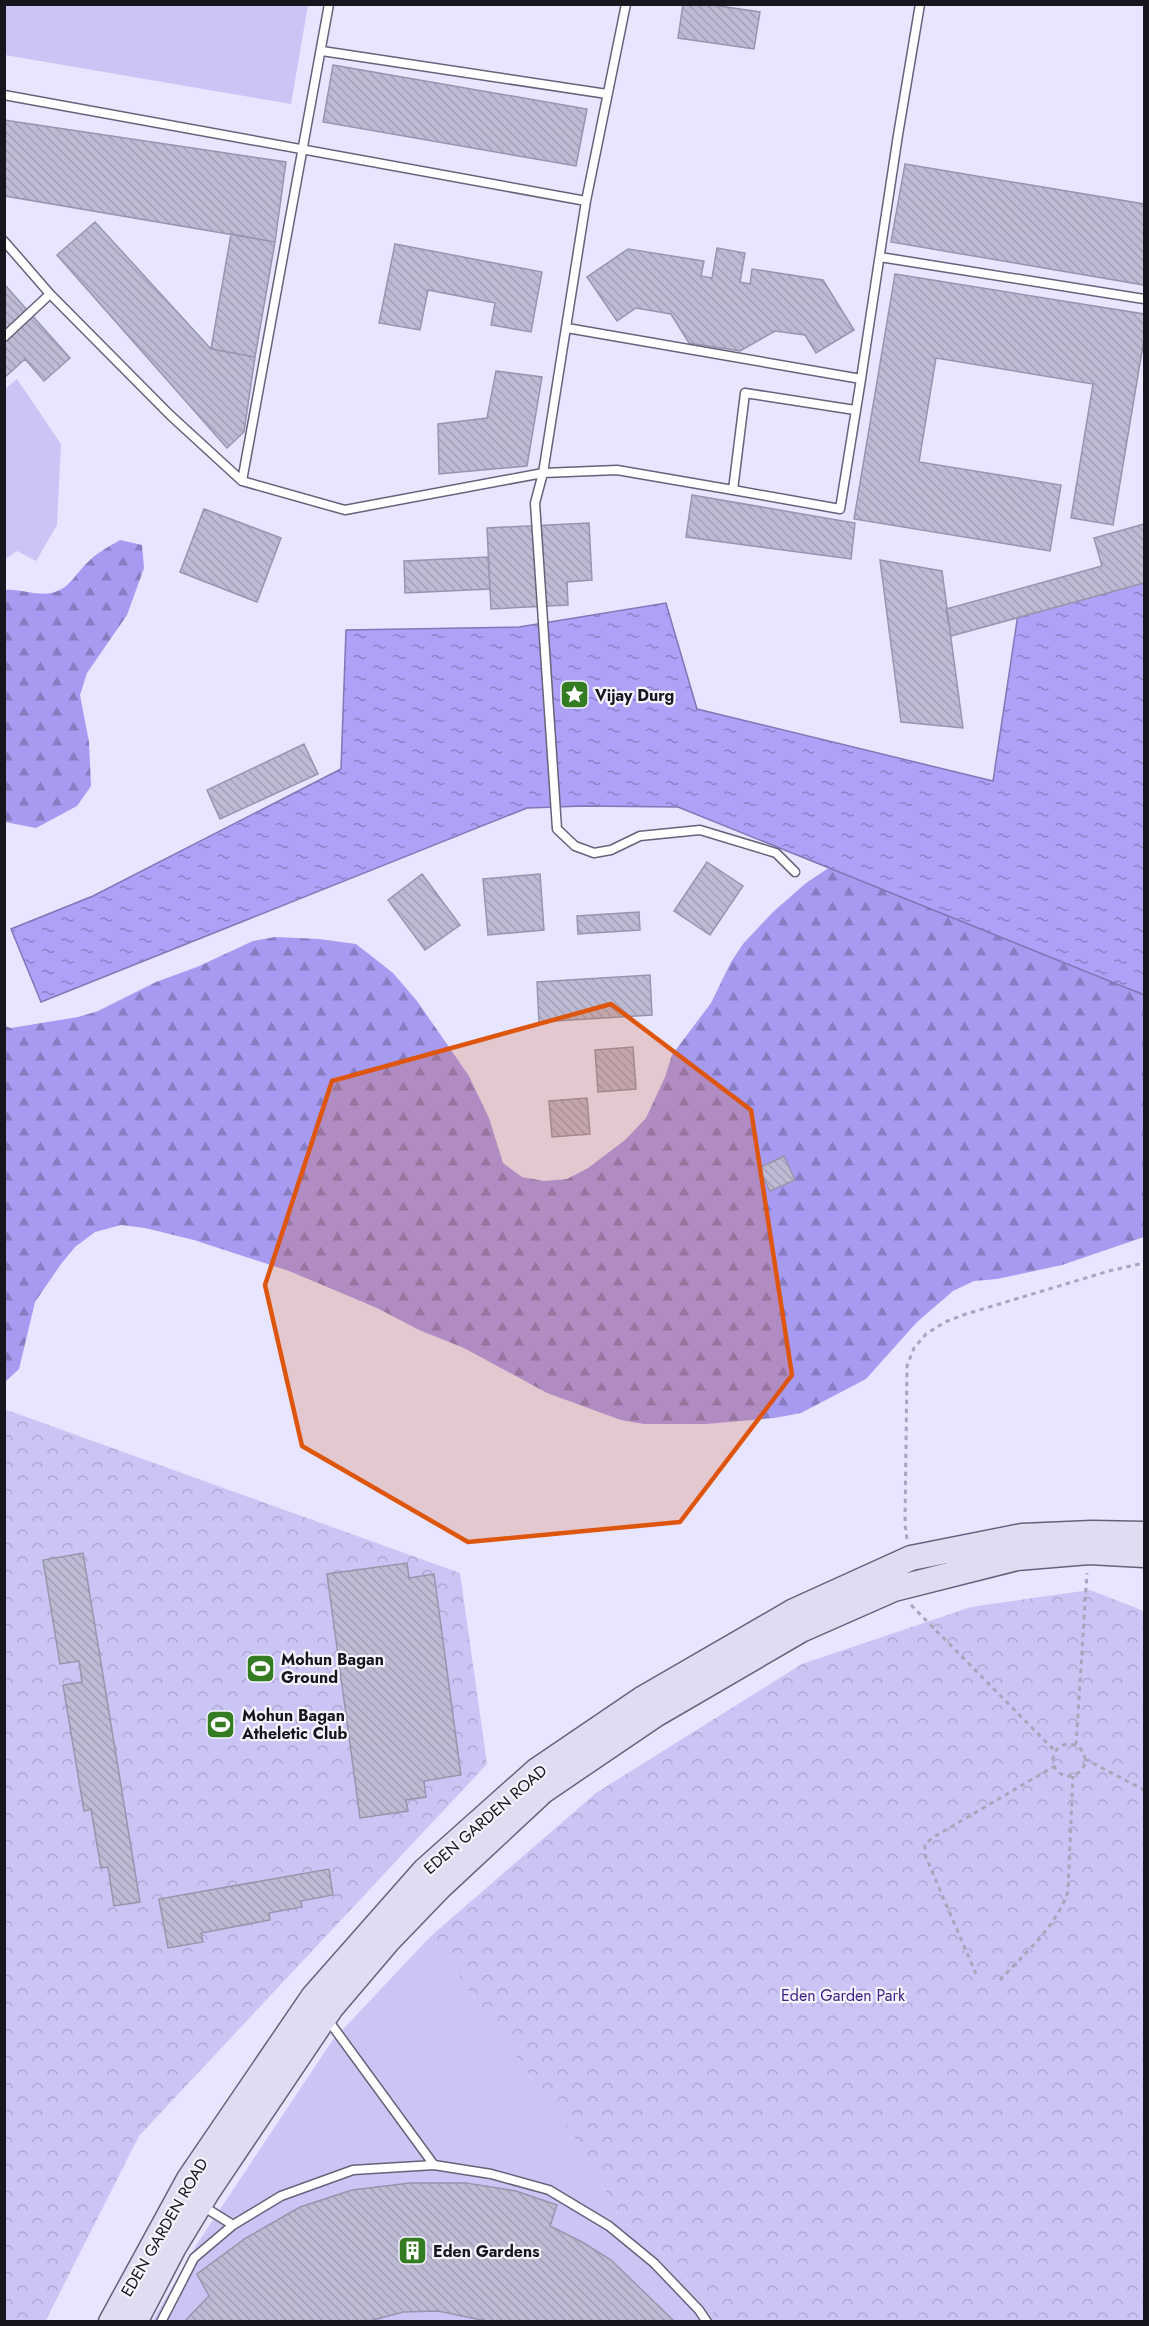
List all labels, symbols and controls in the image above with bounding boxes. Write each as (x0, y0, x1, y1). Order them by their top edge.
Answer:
place icon: Vijay Durg (558, 679, 590, 711)
place label: Vijay Durg (594, 684, 674, 707)
place label: Mohun Bagan Ground (281, 1648, 384, 1689)
sports icon: Mohun Bagan Ground (244, 1652, 276, 1684)
place label: Mohun Bagan Atheletic Club (241, 1704, 348, 1745)
sports icon: Mohun Bagan Atheletic Club (205, 1708, 237, 1740)
street label: EDEN GARDEN ROAD (419, 1759, 552, 1879)
park label: Eden Garden Park (781, 1984, 906, 2007)
street label: EDEN GARDEN ROAD (115, 2154, 214, 2301)
building icon: Eden Gardens (396, 2235, 428, 2267)
place label: Eden Gardens (433, 2240, 539, 2263)

